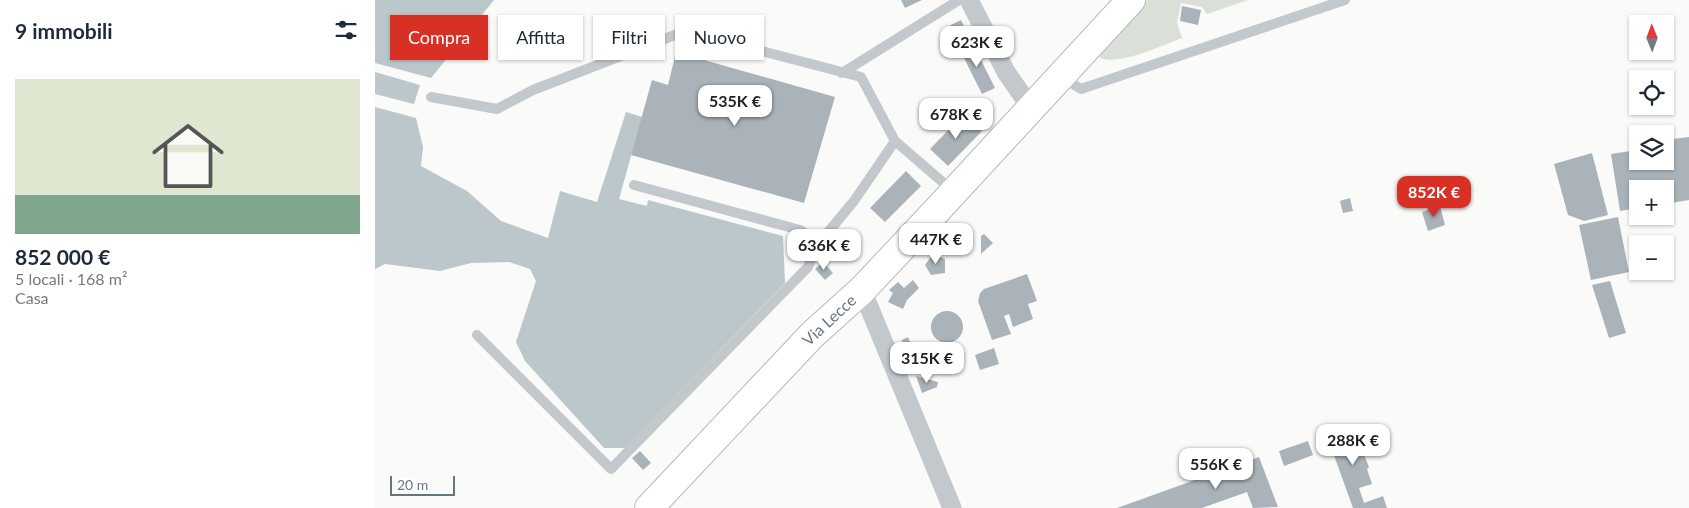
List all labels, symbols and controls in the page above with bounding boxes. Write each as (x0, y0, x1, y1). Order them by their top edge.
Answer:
chip: Compra (390, 15, 488, 60)
chip: Affitta (498, 15, 583, 60)
chip: Filtri (593, 15, 665, 60)
chip: Nuovo (675, 15, 764, 60)
north arrow (1629, 15, 1674, 60)
map controls (1629, 15, 1674, 280)
icon: filters (332, 16, 360, 44)
text: 9 immobili (15, 18, 113, 43)
pin: 623K € (936, 26, 1018, 68)
text: 623K € (951, 32, 1003, 51)
button: locate (1629, 70, 1674, 115)
pin: 535K € (694, 84, 776, 127)
text: 535K € (709, 91, 761, 110)
pin: 678K € (915, 98, 997, 140)
text: 678K € (930, 104, 982, 123)
icon: home (143, 111, 233, 201)
button: layers (1629, 125, 1674, 170)
pin: 852K € (1393, 176, 1475, 218)
button: + (1629, 180, 1674, 225)
text: 852K € (1408, 182, 1460, 201)
pin: 447K € (895, 222, 977, 265)
pin: 636K € (783, 228, 865, 271)
text: 447K € (910, 229, 962, 248)
text: 636K € (798, 235, 850, 254)
button: − (1629, 235, 1674, 280)
text: 852 000 € (15, 244, 110, 269)
text: 5 locali · 168 m² (15, 269, 127, 288)
text: Casa (15, 288, 49, 307)
street label: Via Lecce (798, 290, 859, 349)
pin: 315K € (886, 342, 968, 384)
text: 315K € (901, 348, 953, 367)
pin: 288K € (1312, 424, 1394, 466)
text: 288K € (1327, 430, 1379, 449)
pin: 556K € (1175, 448, 1257, 490)
text: 556K € (1190, 454, 1242, 473)
scale bar (390, 473, 455, 496)
text: 20 m (397, 476, 428, 493)

